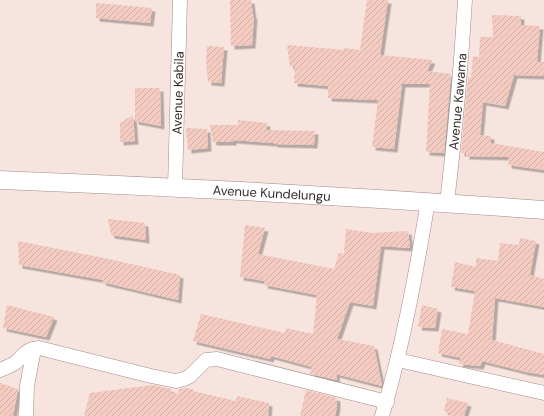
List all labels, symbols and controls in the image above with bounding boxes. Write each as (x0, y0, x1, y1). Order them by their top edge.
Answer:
street label: Avenue Kabila (168, 51, 187, 135)
street label: Avenue Kawama (444, 52, 470, 151)
street label: Avenue Kundelungu (212, 181, 331, 205)

